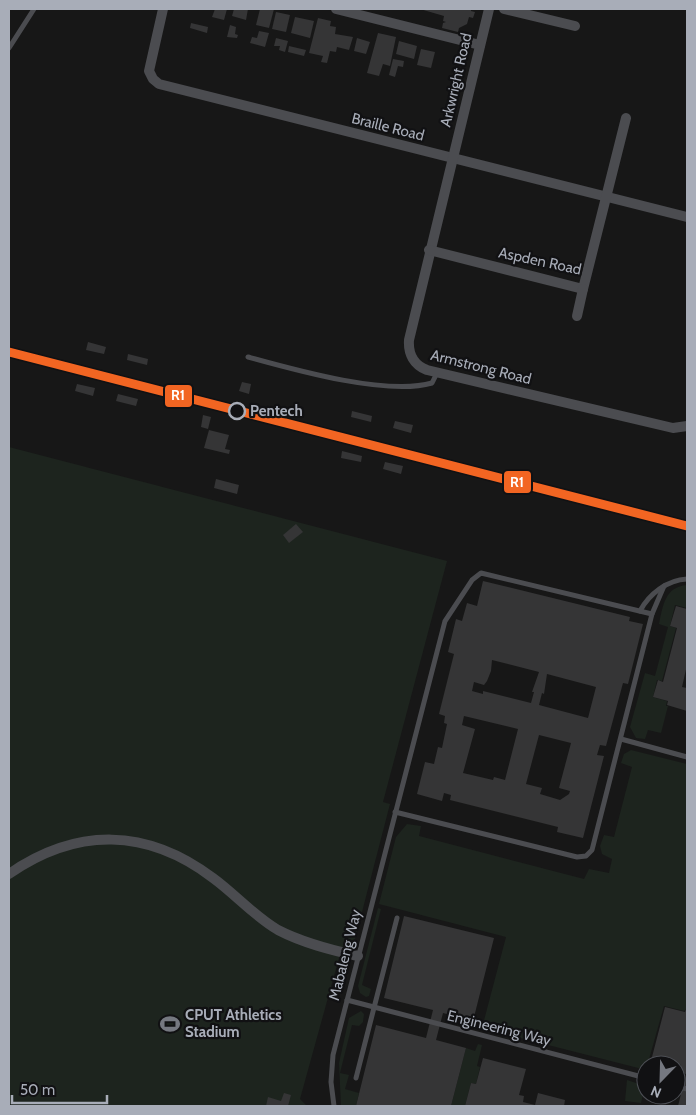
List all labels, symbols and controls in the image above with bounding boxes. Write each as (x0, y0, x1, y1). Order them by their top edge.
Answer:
street label: Arkwright Road (436, 31, 476, 129)
street label: Braille Road (350, 109, 426, 145)
street label: Aspden Road (497, 243, 583, 279)
street label: Armstrong Road (429, 346, 533, 388)
line badge: R1 (164, 384, 193, 408)
text: R1 (171, 386, 185, 404)
marker: Pentech (228, 402, 246, 420)
place label: Pentech (250, 402, 303, 420)
line badge: R1 (503, 470, 532, 494)
text: R1 (510, 473, 524, 491)
street label: Mabaleng Way (325, 907, 365, 1002)
place label: CPUT Athletics Stadium (185, 1006, 282, 1041)
street label: Engineering Way (445, 1006, 553, 1050)
sports icon: CPUT Athletics Stadium (159, 1013, 181, 1035)
north arrow (636, 1055, 686, 1105)
scale bar (12, 1072, 108, 1104)
text: 50 m (20, 1081, 55, 1099)
text: N (648, 1082, 664, 1102)

